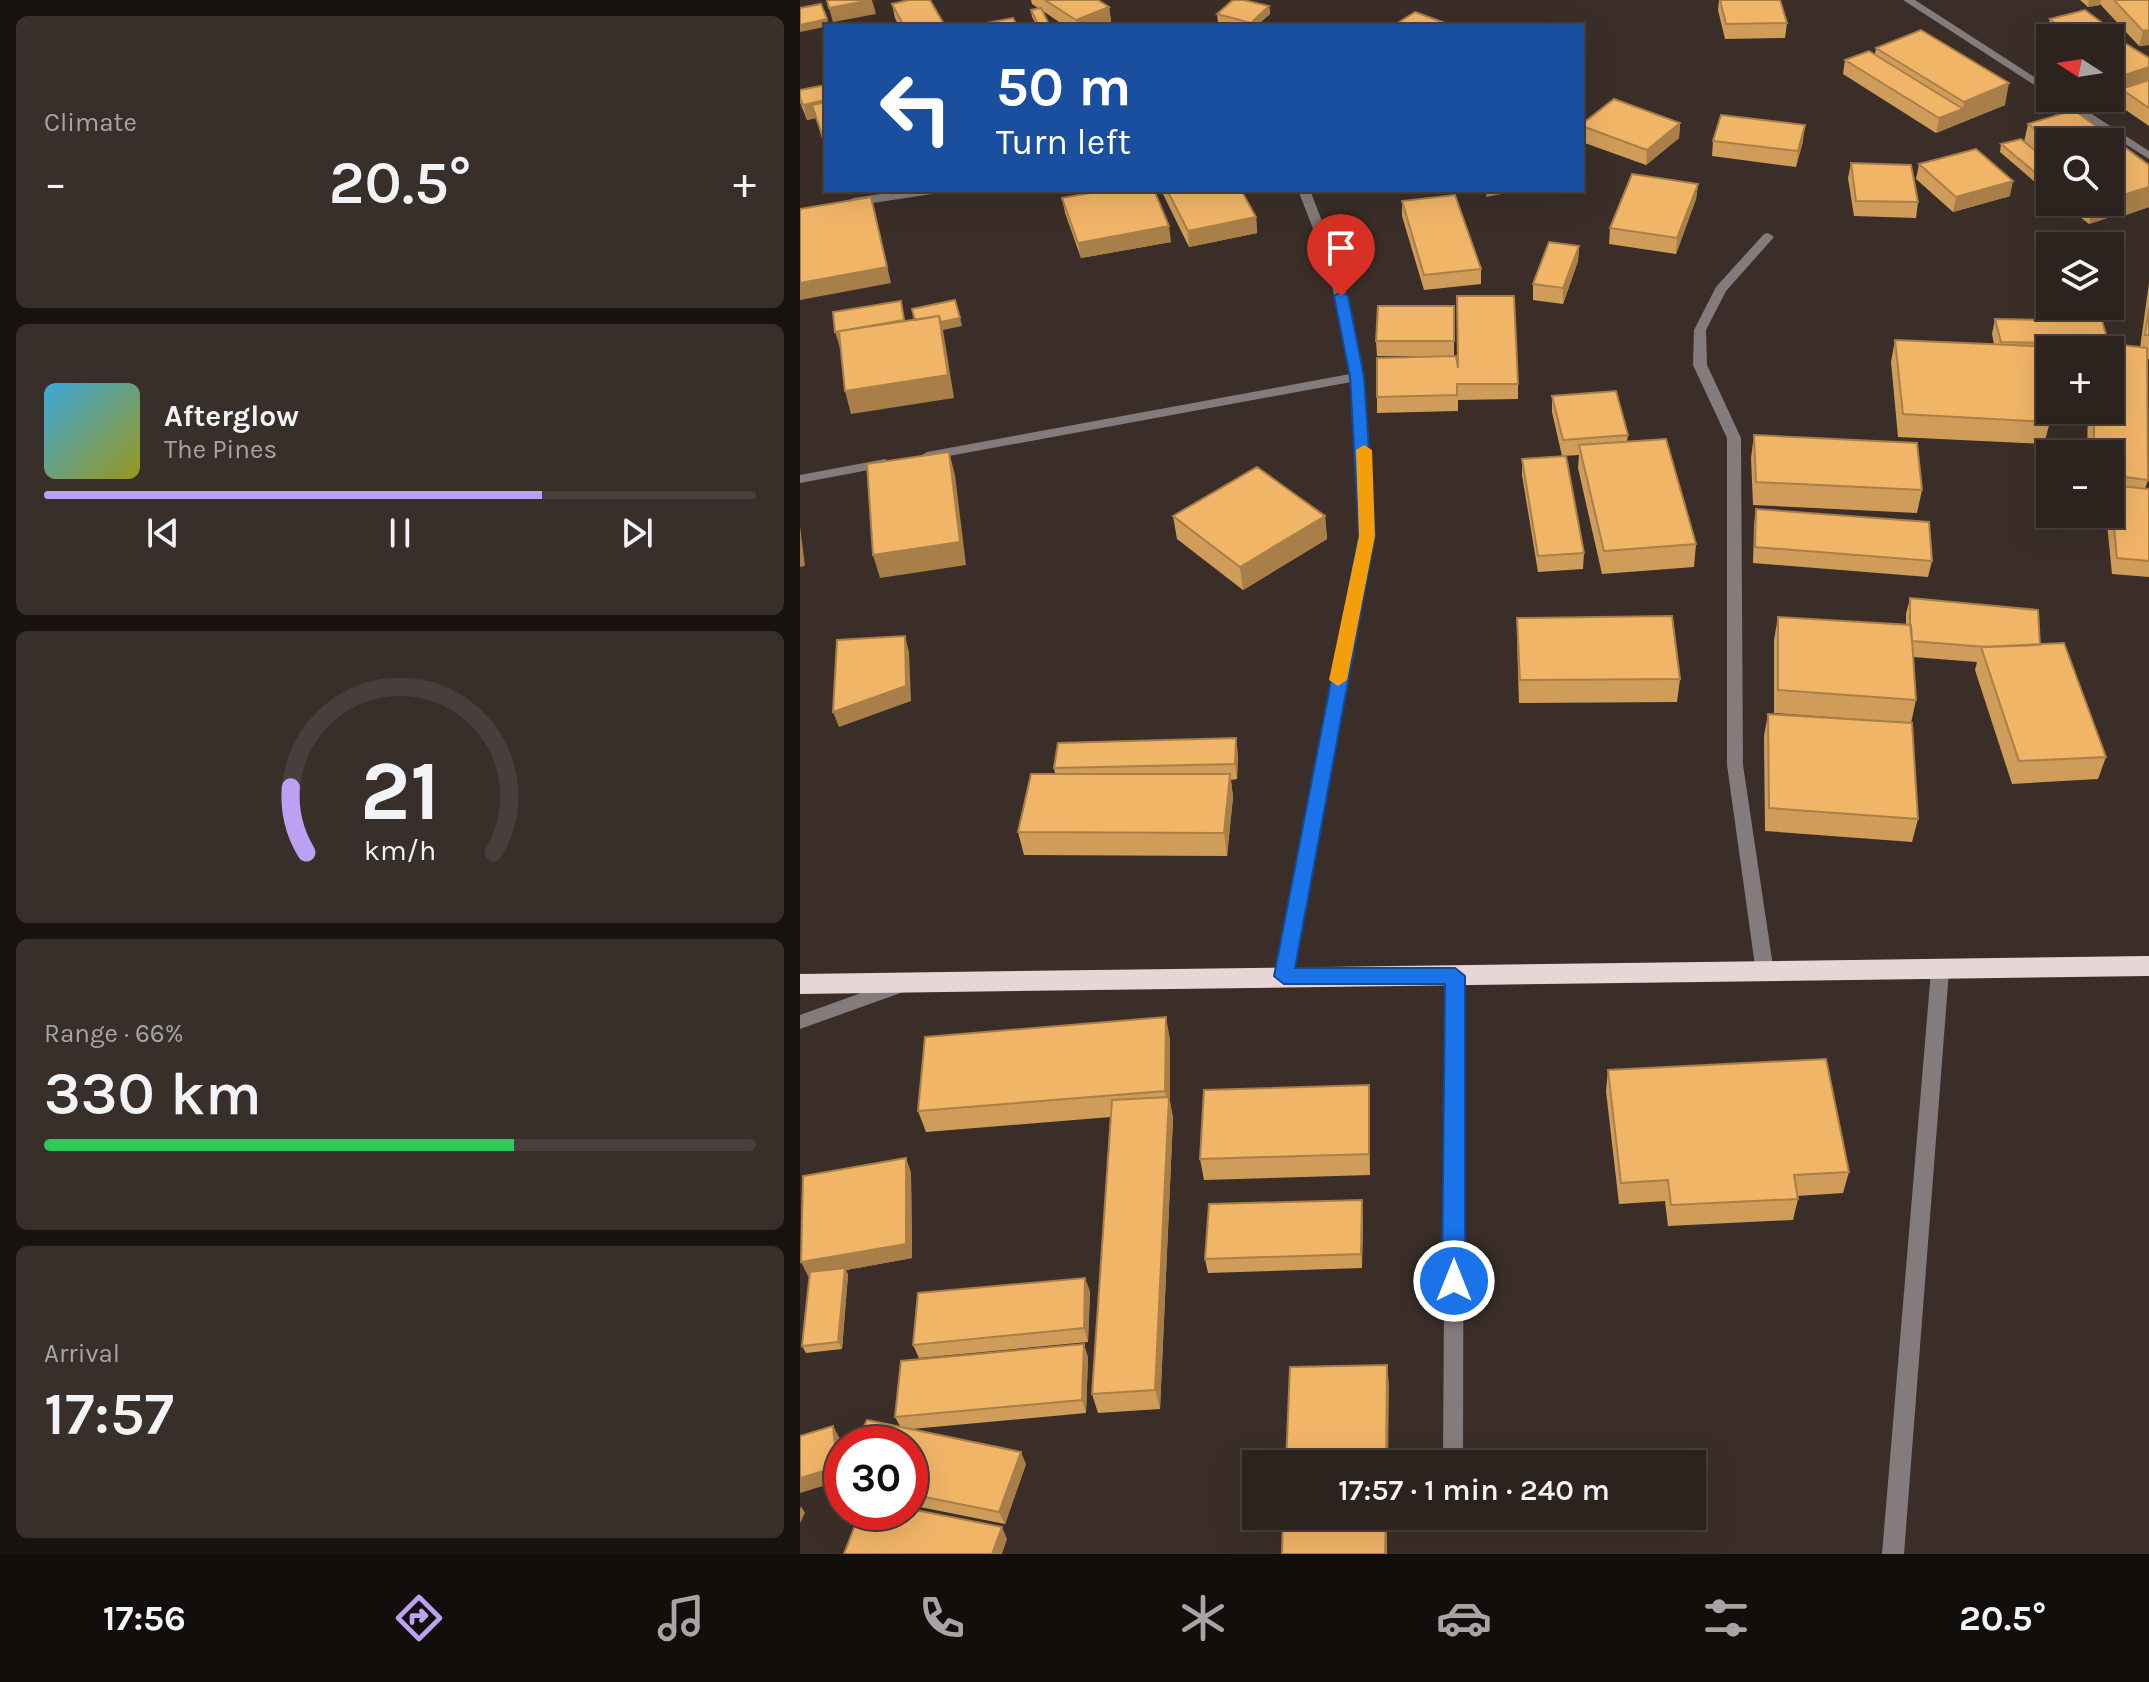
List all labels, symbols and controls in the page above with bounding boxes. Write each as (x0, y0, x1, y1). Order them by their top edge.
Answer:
north arrow (2036, 24, 2124, 112)
map controls (2036, 24, 2124, 528)
text: 50 m (996, 54, 1131, 119)
icon: left (864, 56, 968, 160)
text: Climate (44, 107, 137, 138)
text: Turn left (996, 121, 1131, 163)
button: search (2036, 128, 2124, 216)
text: 20.5° (329, 148, 471, 218)
text: − (44, 158, 67, 209)
text: + (733, 158, 756, 209)
pin (1307, 214, 1375, 296)
icon: arrive (1319, 226, 1363, 270)
button: layers (2036, 232, 2124, 320)
button: + (2036, 336, 2124, 424)
text: Afterglow (164, 398, 299, 434)
text: The Pines (164, 434, 277, 465)
button: − (2036, 440, 2124, 528)
icon: previous (141, 511, 185, 555)
icon: pause (378, 511, 422, 555)
icon: next (615, 511, 659, 555)
text: 21 (360, 743, 440, 840)
text: km/h (364, 834, 436, 867)
text: Range · 66% (44, 1018, 184, 1049)
text: 330 km (44, 1059, 262, 1129)
position arrow (1412, 1239, 1496, 1323)
text: Arrival (44, 1338, 120, 1369)
text: 17:57 (44, 1379, 174, 1449)
speed limit sign: 30 (824, 1426, 928, 1530)
text: 17:57 · 1 min · 240 m (1338, 1472, 1610, 1508)
icon: directions (391, 1590, 447, 1646)
icon: music (653, 1590, 709, 1646)
icon: phone (914, 1590, 970, 1646)
icon: climate (1175, 1590, 1231, 1646)
icon: car (1436, 1590, 1492, 1646)
icon: filters (1698, 1590, 1754, 1646)
text: 17:56 (103, 1597, 186, 1639)
text: 20.5° (1959, 1597, 2046, 1639)

